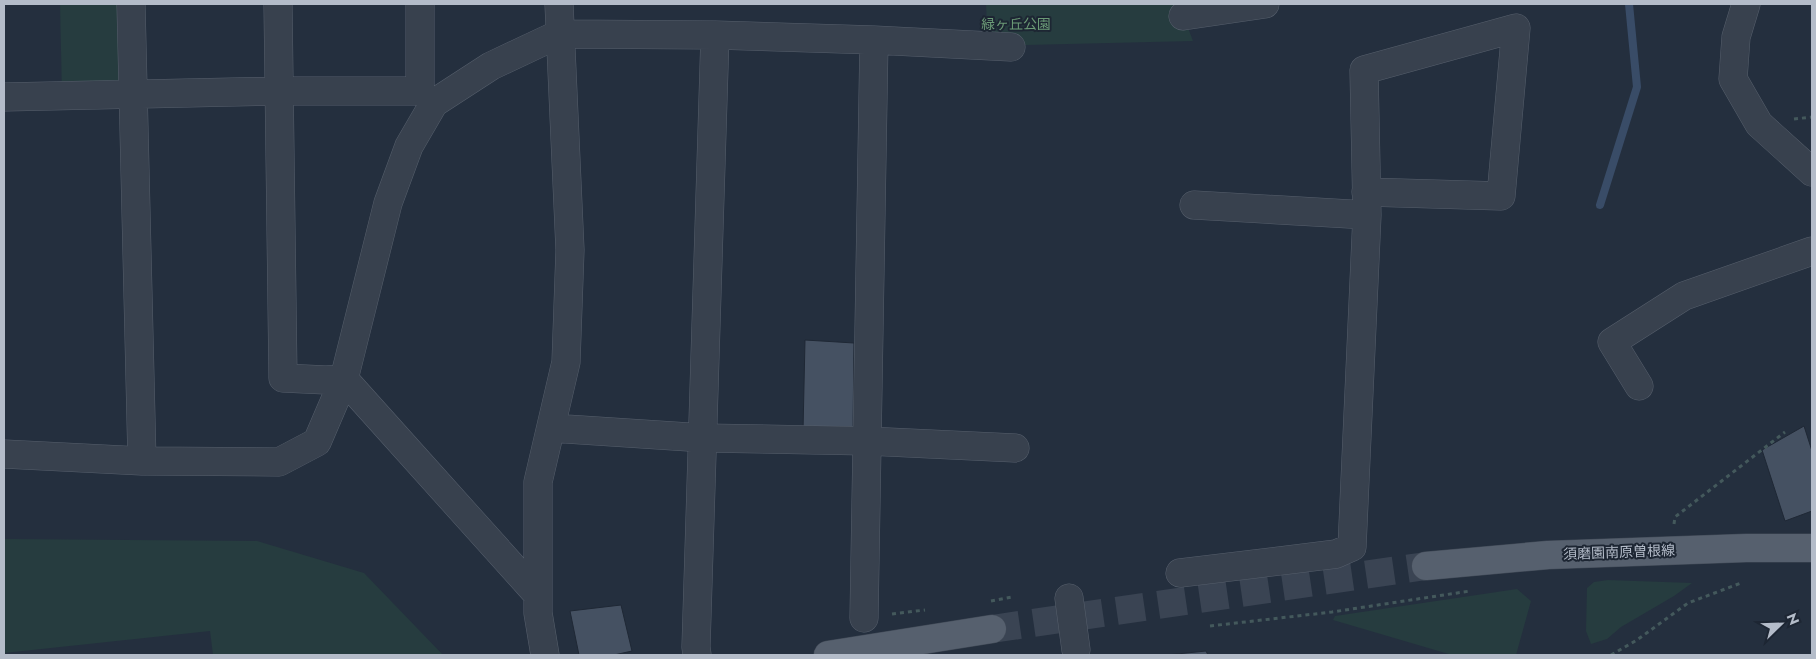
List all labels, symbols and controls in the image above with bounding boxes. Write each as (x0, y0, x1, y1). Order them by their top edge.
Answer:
park label: 緑ヶ丘公園 (981, 14, 1051, 34)
street label: 須磨園南原曽根線 (1563, 540, 1675, 564)
north arrow (1756, 599, 1806, 649)
text: N (1782, 610, 1804, 628)

